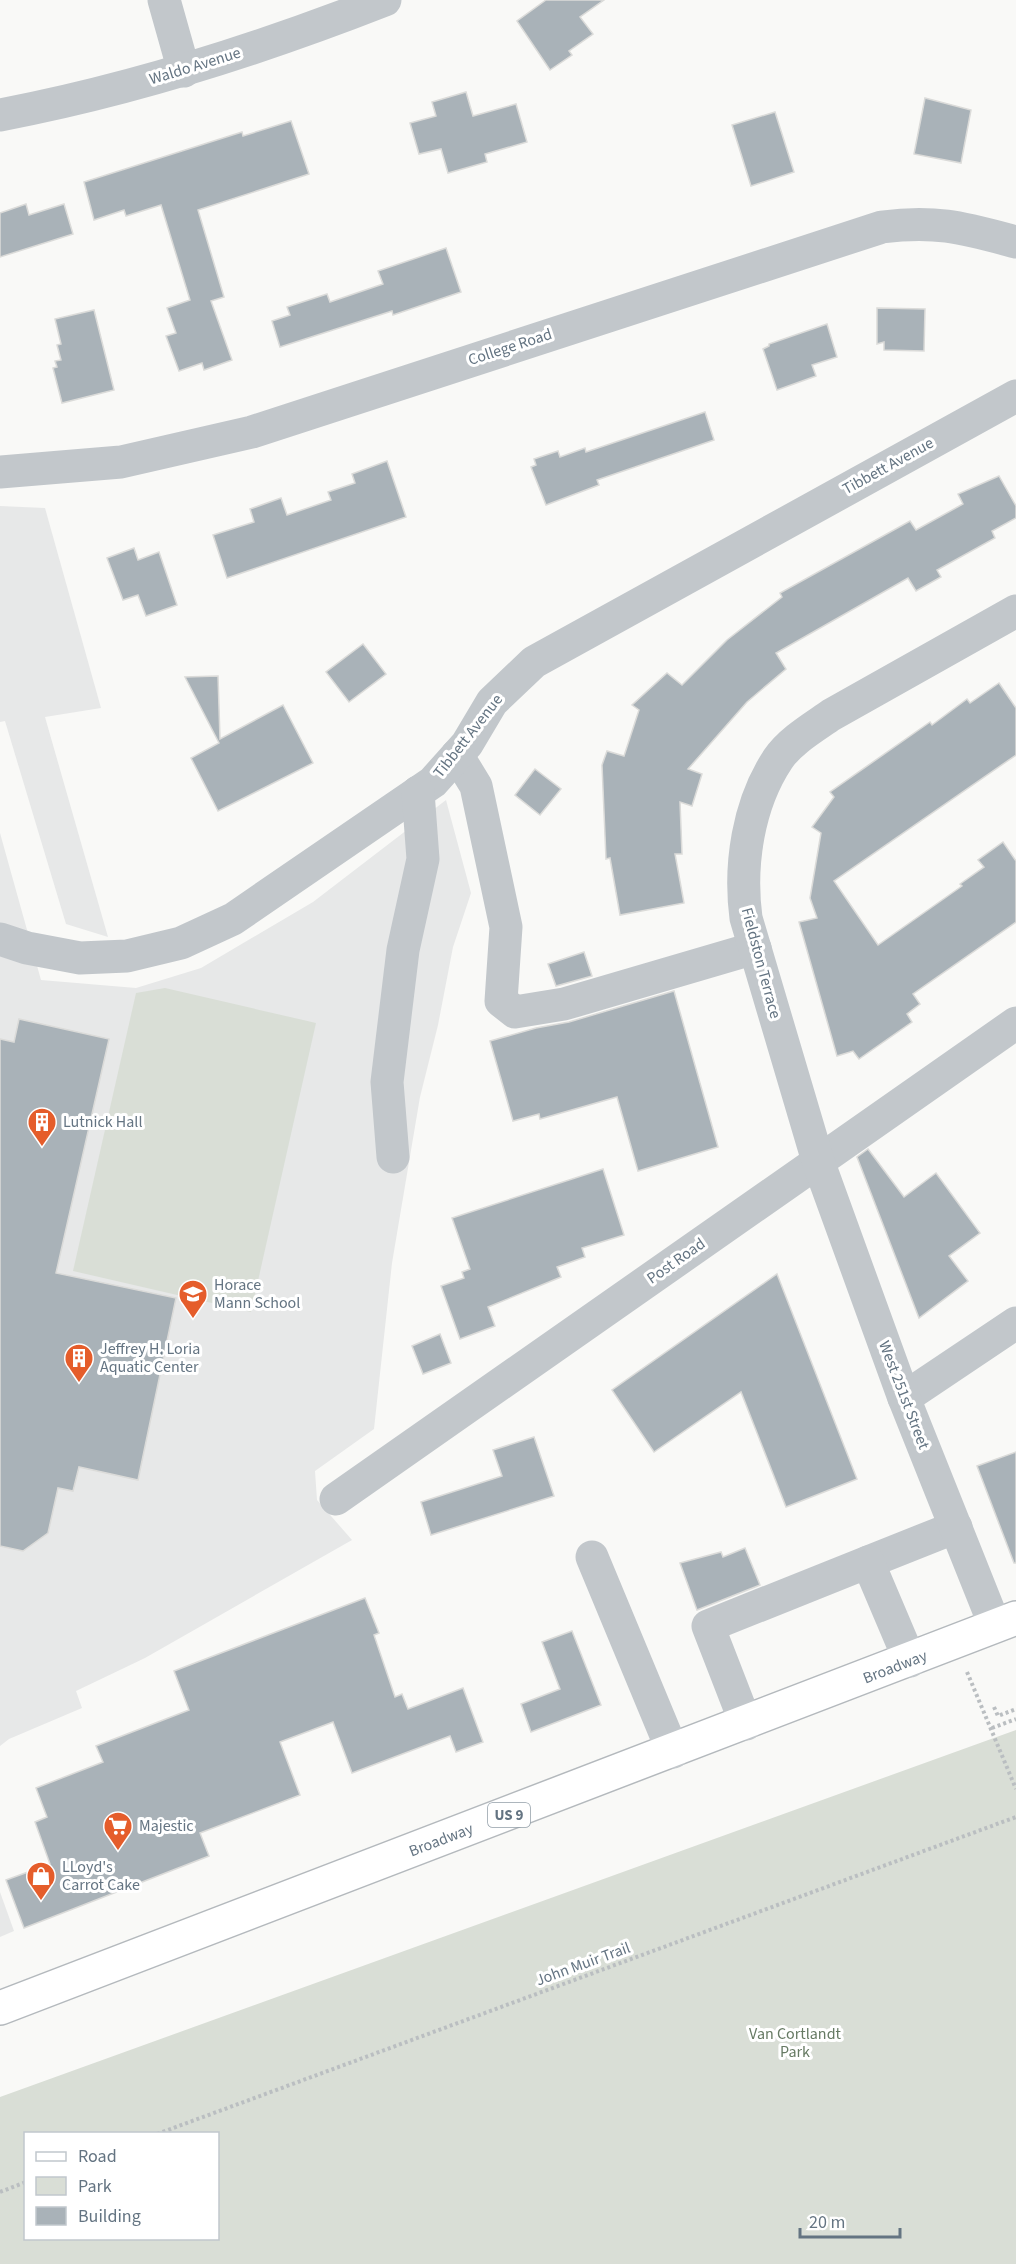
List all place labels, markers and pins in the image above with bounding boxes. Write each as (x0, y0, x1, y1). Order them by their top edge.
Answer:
building icon: Lutnick Hall (26, 1106, 58, 1148)
place label: Lutnick Hall (63, 1111, 143, 1133)
place label: Horace Mann School (214, 1274, 300, 1314)
school or university icon: Horace Mann School (177, 1278, 209, 1320)
place label: Jeffrey H. Loria Aquatic Center (100, 1338, 200, 1378)
building icon: Jeffrey H. Loria Aquatic Center (63, 1342, 95, 1384)
supermarket icon: Majestic (102, 1810, 134, 1852)
place label: Majestic (139, 1815, 194, 1837)
place label: LLoyd's Carrot Cake (62, 1856, 140, 1896)
shop icon: LLoyd's Carrot Cake (25, 1860, 57, 1902)

